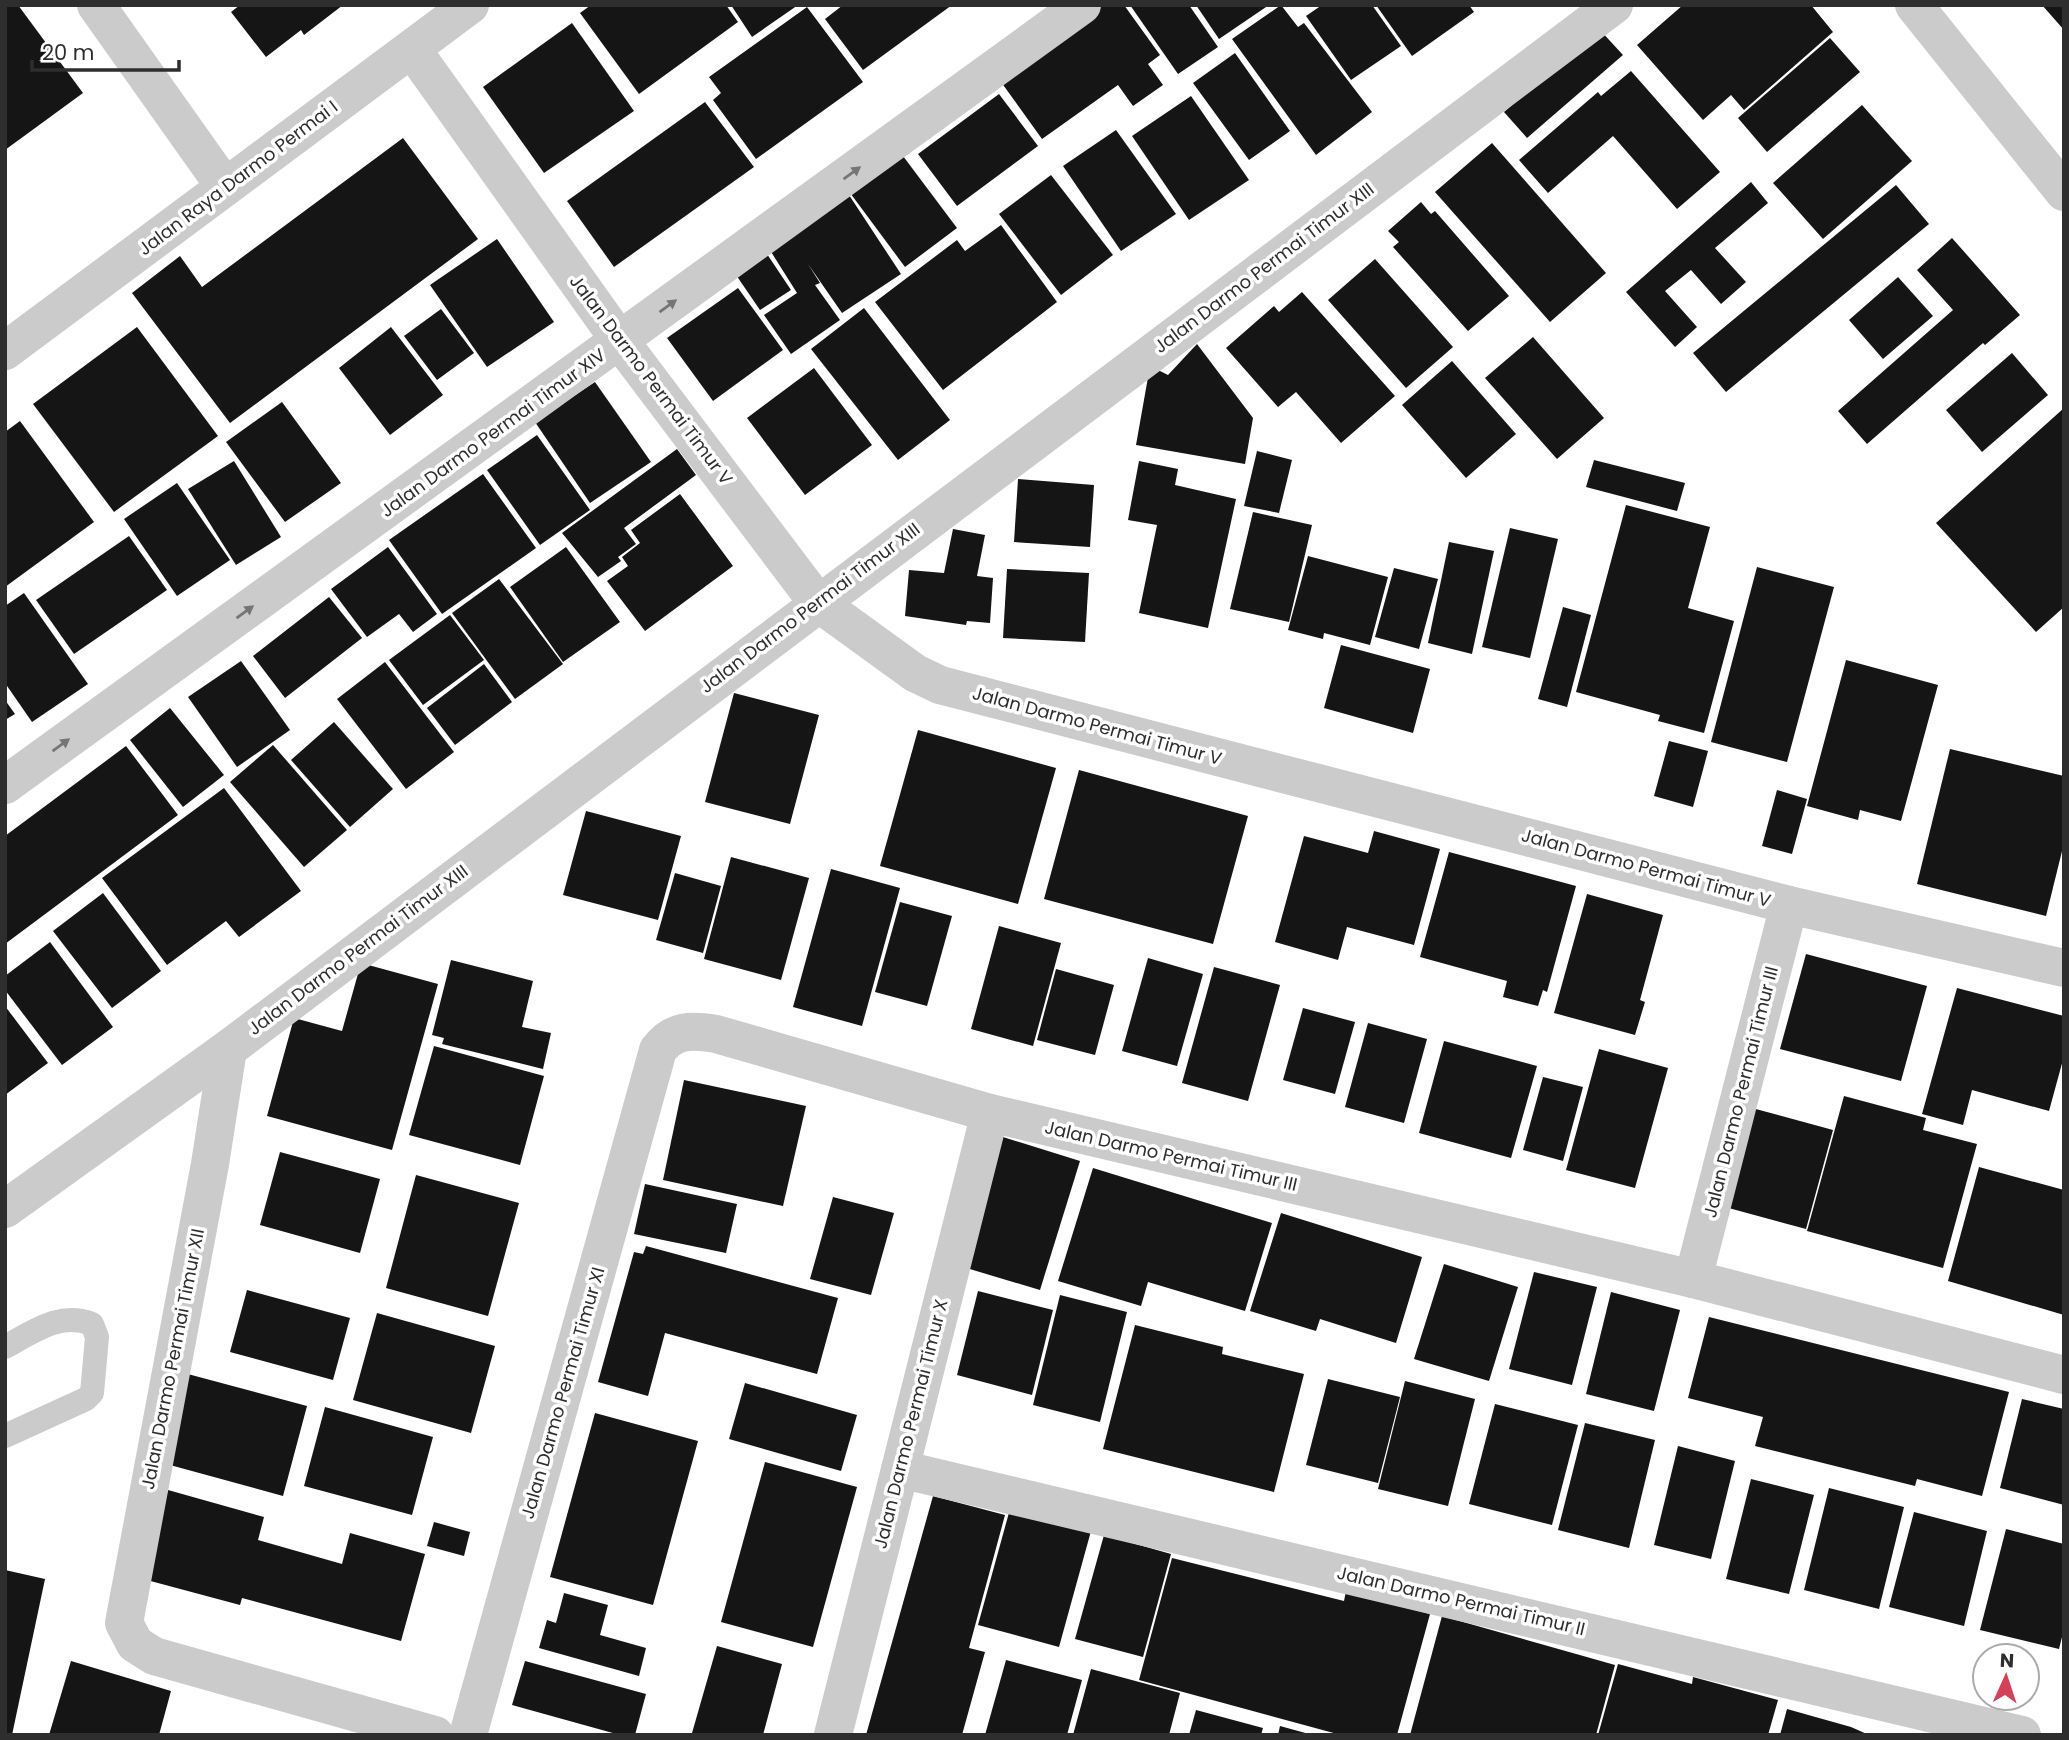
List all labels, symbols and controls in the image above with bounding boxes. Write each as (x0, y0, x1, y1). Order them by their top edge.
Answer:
scale bar (32, 28, 178, 72)
text: 20 m (42, 38, 95, 67)
street label: Jalan Raya Darmo Permai I (133, 94, 343, 261)
one-way arrow (843, 166, 861, 180)
street label: Jalan Darmo Permai Timur XIII (1149, 177, 1379, 359)
street label: Jalan Darmo Permai Timur V (564, 269, 739, 490)
one-way arrow (659, 300, 677, 314)
street label: Jalan Darmo Permai Timur XIV (375, 342, 610, 523)
street label: Jalan Darmo Permai Timur XIII (695, 517, 925, 699)
one-way arrow (236, 605, 254, 619)
street label: Jalan Darmo Permai Timur V (970, 680, 1225, 771)
one-way arrow (52, 738, 70, 752)
street label: Jalan Darmo Permai Timur V (1519, 822, 1774, 913)
street label: Jalan Darmo Permai Timur XIII (243, 859, 473, 1041)
street label: Jalan Darmo Permai Timur III (1697, 964, 1784, 1220)
street label: Jalan Darmo Permai Timur III (1042, 1114, 1300, 1197)
street label: Jalan Darmo Permai Timur XII (135, 1226, 210, 1491)
street label: Jalan Darmo Permai Timur XI (515, 1264, 610, 1522)
street label: Jalan Darmo Permai Timur X (867, 1297, 954, 1551)
street label: Jalan Darmo Permai Timur II (1335, 1560, 1588, 1641)
north arrow (1971, 1642, 2041, 1712)
text: N (1999, 1647, 2015, 1674)

